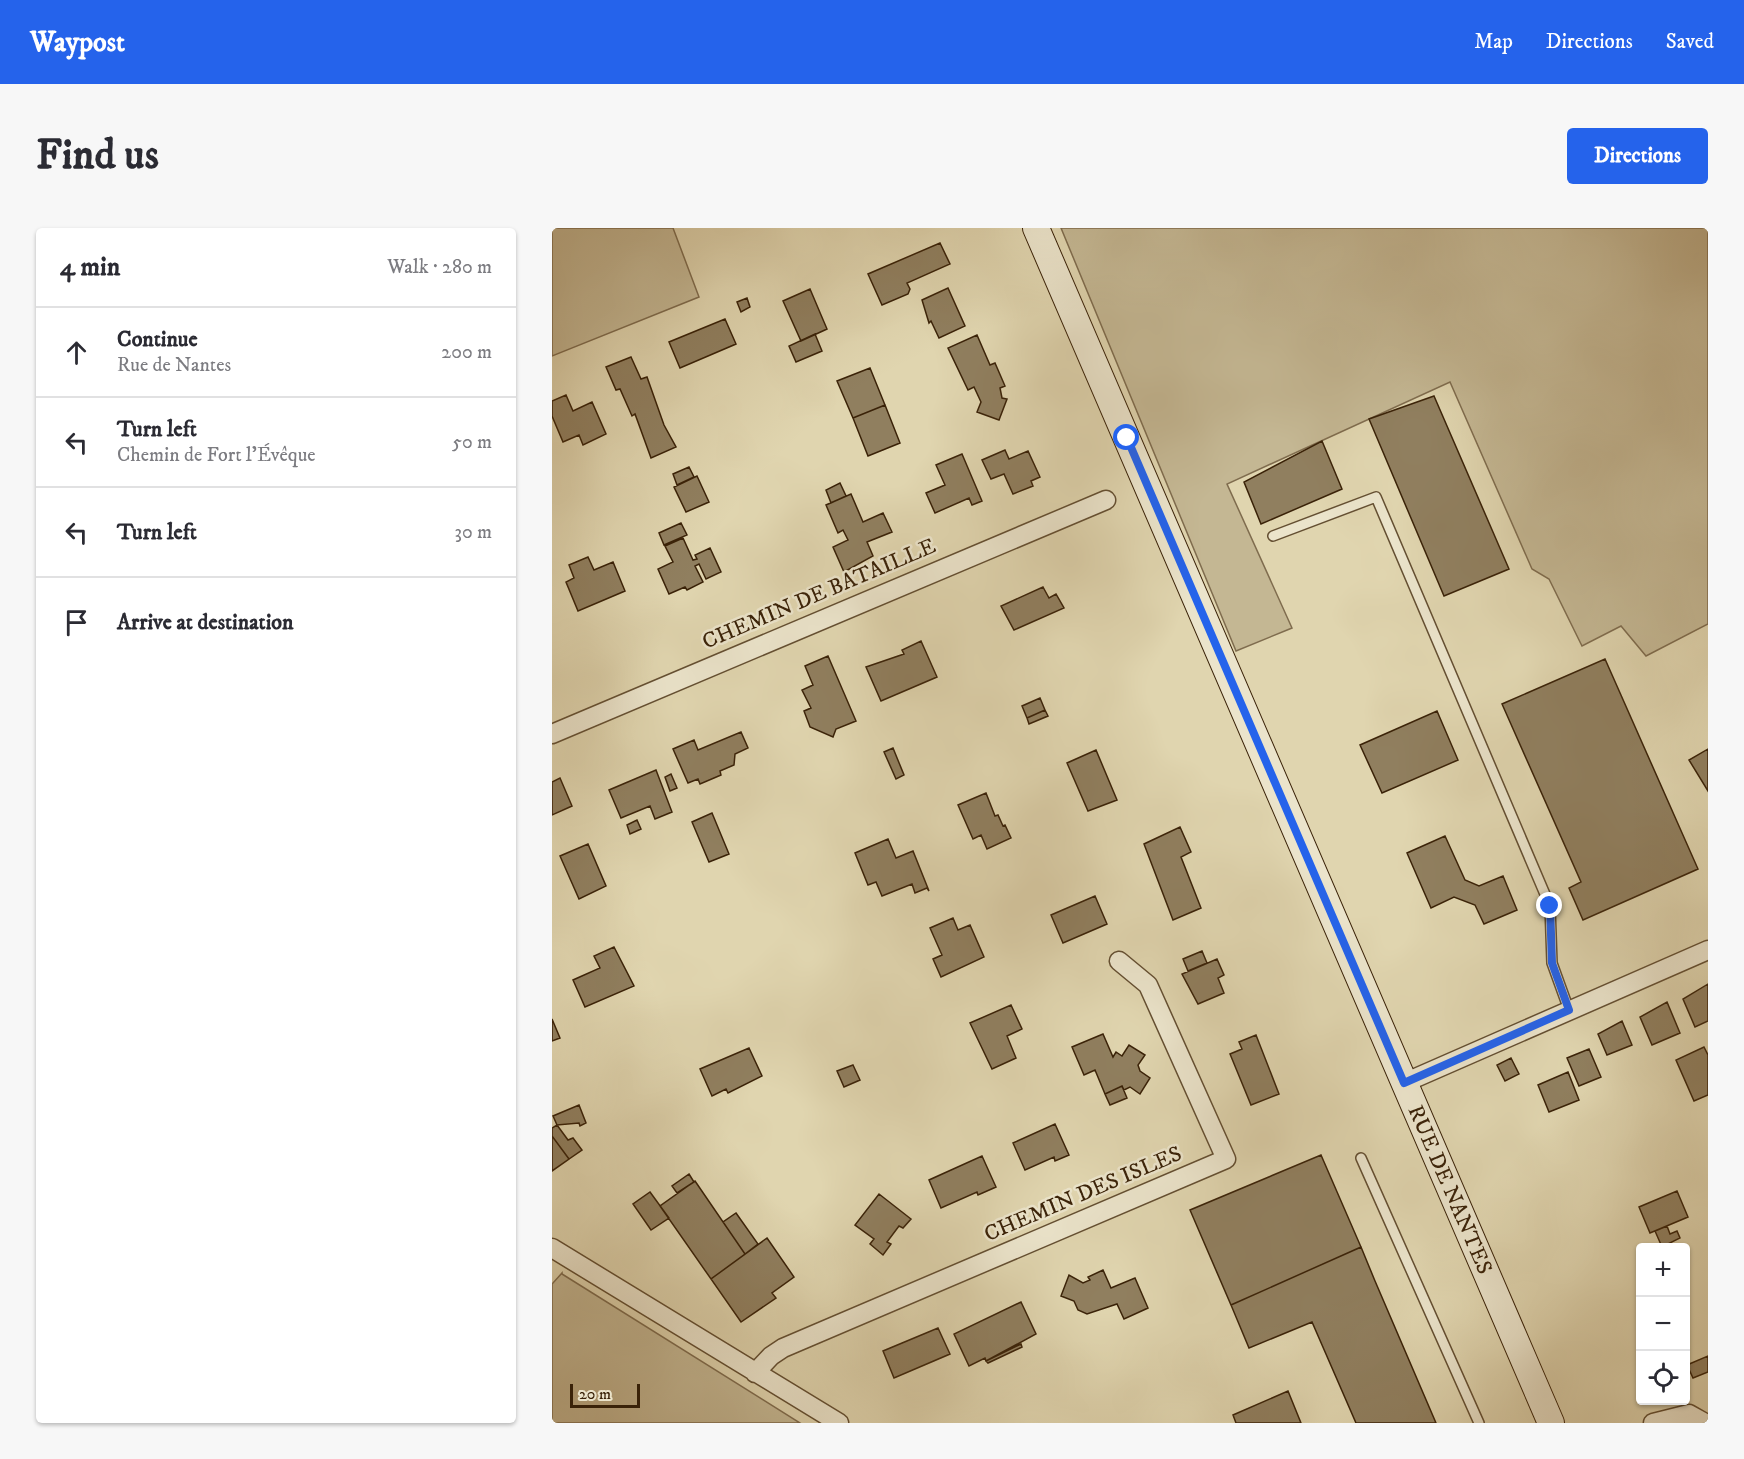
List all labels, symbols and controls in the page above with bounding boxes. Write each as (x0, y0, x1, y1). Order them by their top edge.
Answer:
text: Waypost (30, 25, 125, 60)
text: Map (1474, 29, 1513, 55)
text: Directions (1546, 29, 1633, 55)
text: Saved (1666, 29, 1714, 55)
button: Directions (1567, 128, 1708, 184)
text: Find us (36, 130, 159, 182)
text: 4 min (60, 251, 120, 284)
text: Walk · 280 m (387, 255, 492, 280)
text: Continue (117, 326, 198, 353)
icon: ahead (60, 336, 93, 369)
text: 200 m (441, 340, 492, 365)
text: Rue de Nantes (117, 353, 231, 378)
text: Turn left (117, 416, 197, 443)
route start (1113, 424, 1139, 450)
icon: left (60, 426, 93, 459)
text: 50 m (452, 430, 492, 455)
text: Chemin de Fort l'Évêque (117, 443, 316, 468)
icon: left (60, 516, 93, 549)
text: Turn left (117, 519, 197, 546)
text: 30 m (454, 520, 492, 545)
street label: CHEMIN DE BATAILLE (698, 533, 940, 655)
icon: arrive (60, 606, 93, 639)
text: Arrive at destination (117, 609, 294, 636)
route end (1536, 892, 1562, 918)
street label: RUE DE NANTES (1402, 1101, 1499, 1278)
street label: CHEMIN DES ISLES (980, 1140, 1186, 1248)
map controls (1636, 1243, 1690, 1405)
button: + (1636, 1243, 1690, 1297)
button: − (1636, 1297, 1690, 1351)
button: locate (1636, 1351, 1690, 1405)
scale bar (570, 1381, 640, 1408)
text: 20 m (579, 1384, 611, 1404)

